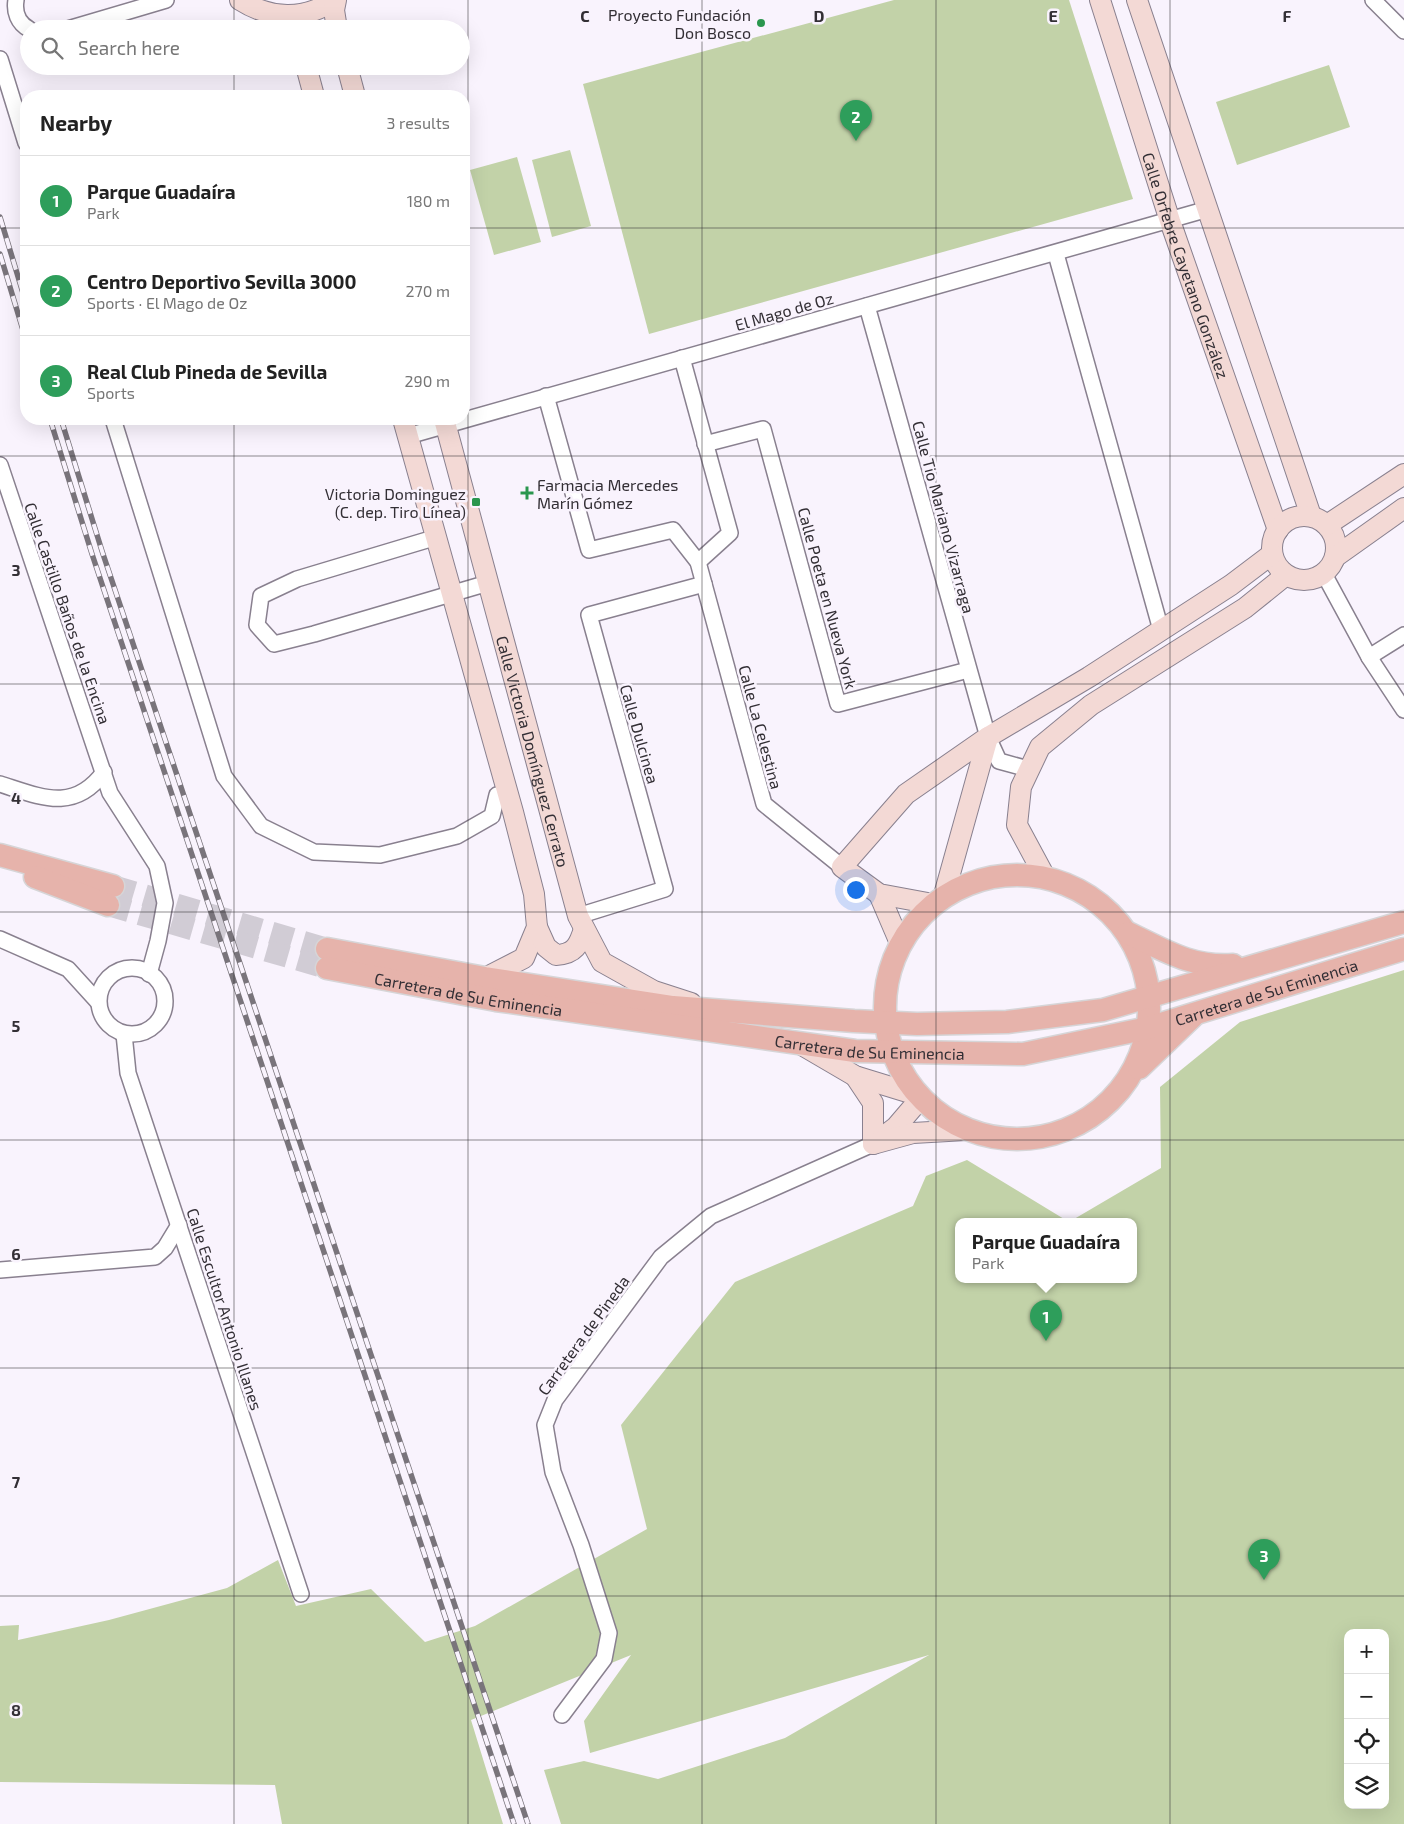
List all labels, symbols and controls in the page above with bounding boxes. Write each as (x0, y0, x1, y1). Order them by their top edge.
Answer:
place label: Proyecto Fundación Don Bosco (608, 5, 751, 42)
text: C (580, 6, 590, 25)
text: D (814, 6, 825, 25)
text: E (1048, 6, 1058, 25)
text: F (1283, 6, 1292, 25)
marker: Proyecto Fundación Don Bosco (755, 17, 767, 29)
search box (20, 20, 470, 75)
icon: search (38, 34, 66, 62)
text: Search here (78, 36, 180, 59)
pin: 2 (840, 100, 872, 141)
text: Nearby (40, 110, 112, 135)
text: 3 results (387, 113, 450, 132)
street label: Calle Orfebre Cayetano González (1139, 150, 1234, 381)
text: Parque Guadaíra (87, 180, 236, 203)
text: 1 (53, 191, 59, 210)
text: 180 m (407, 191, 450, 210)
text: Park (87, 203, 120, 222)
text: Centro Deportivo Sevilla 3000 (87, 270, 357, 293)
text: 2 (51, 281, 61, 300)
text: 270 m (406, 281, 450, 300)
street label: El Mago de Oz (733, 288, 835, 334)
text: Sports · El Mago de Oz (87, 293, 247, 312)
text: Real Club Pineda de Sevilla (87, 360, 327, 383)
text: 3 (51, 371, 61, 390)
text: 290 m (405, 371, 450, 390)
text: Sports (87, 383, 135, 402)
street label: Calle Tio Mariano Vizarraga (909, 419, 979, 615)
place label: Farmacia Mercedes Marín Gómez (537, 475, 678, 512)
place label: Victoria Dominguez (C. dep. Tiro Línea) (325, 484, 466, 521)
marker: Farmacia Mercedes Marín Gómez (521, 487, 533, 499)
marker: Victoria Dominguez (C. dep. Tiro Línea) (470, 496, 482, 508)
street label: Calle Castillo Baños de la Encina (21, 500, 115, 726)
street label: Calle Poeta en Nueva York (795, 505, 861, 691)
text: 3 (11, 560, 21, 579)
street label: Calle Victoria Domínguez Cerrato (493, 633, 574, 869)
street label: Calle La Celestina (735, 663, 787, 791)
street label: Calle Dulcinea (617, 682, 663, 786)
text: 4 (11, 788, 21, 807)
your location (843, 877, 869, 903)
street label: Carretera de Su Eminencia (1172, 954, 1360, 1029)
street label: Carretera de Su Eminencia (373, 968, 564, 1019)
text: 5 (12, 1016, 21, 1035)
street label: Carretera de Su Eminencia (774, 1030, 965, 1062)
street label: Calle Escultor Antonio Illanes (183, 1205, 267, 1413)
popup (955, 1218, 1137, 1283)
text: Parque Guadaíra (972, 1230, 1120, 1253)
text: 6 (11, 1244, 21, 1263)
text: Park (972, 1253, 1004, 1272)
street label: Carretera de Pineda (533, 1272, 633, 1398)
pin: 1 (1030, 1300, 1062, 1341)
text: 7 (12, 1472, 21, 1491)
pin: 3 (1248, 1539, 1280, 1580)
map controls (1344, 1629, 1389, 1809)
button: + (1344, 1629, 1389, 1674)
button: − (1344, 1674, 1389, 1719)
text: 8 (11, 1700, 21, 1719)
button: locate (1344, 1719, 1389, 1764)
button: layers (1344, 1764, 1389, 1809)

